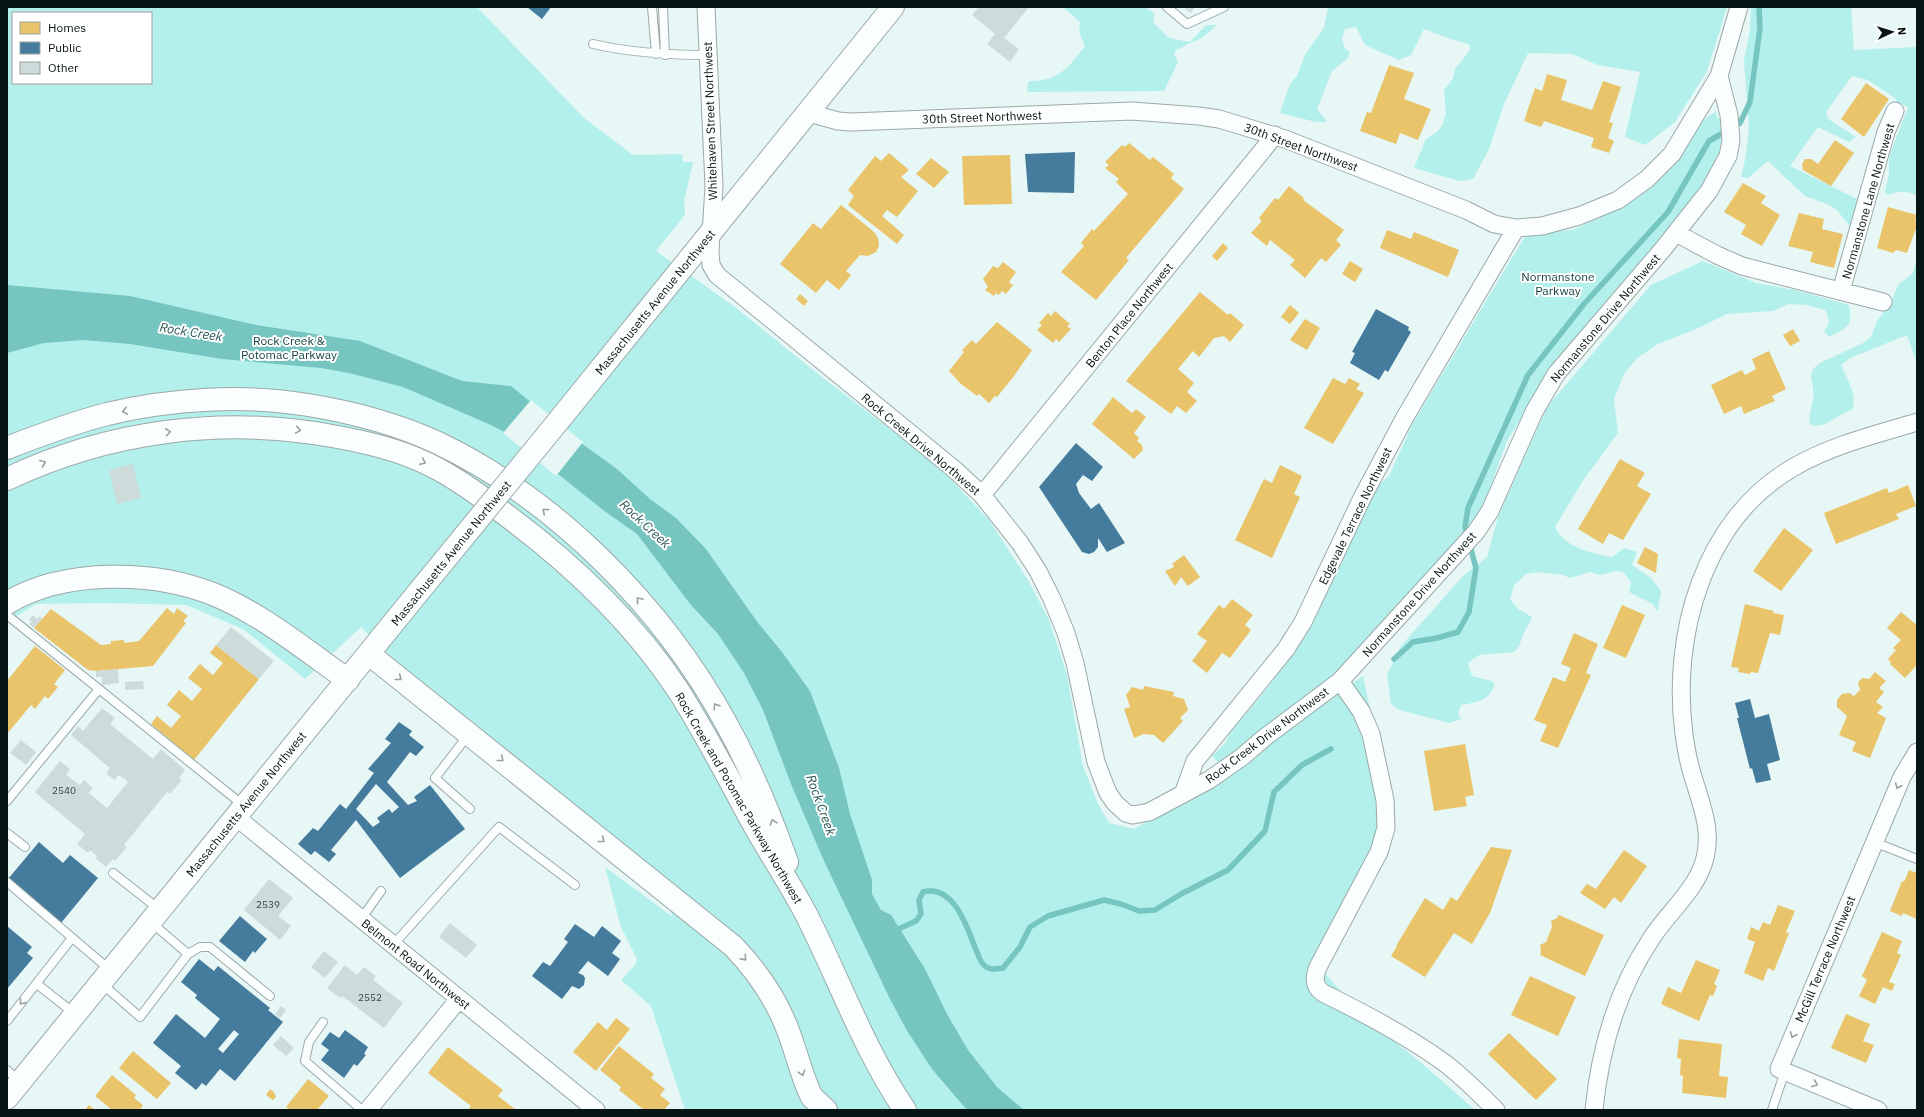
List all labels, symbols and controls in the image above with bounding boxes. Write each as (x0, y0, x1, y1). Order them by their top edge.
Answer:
legend (12, 12, 152, 84)
north arrow (1872, 12, 1912, 52)
text: Homes (48, 20, 86, 35)
text: N (1895, 27, 1909, 36)
text: Public (48, 40, 81, 55)
street label: Whitehaven Street Northwest (700, 42, 720, 200)
text: Other (48, 60, 79, 75)
street label: 30th Street Northwest (922, 107, 1042, 127)
street label: 30th Street Northwest (1242, 119, 1360, 175)
street label: Normanstone Lane Northwest (1839, 121, 1897, 281)
street label: Massachusetts Avenue Northwest (592, 226, 718, 378)
street label: Normanstone Drive Northwest (1547, 251, 1663, 385)
street label: Benton Place Northwest (1082, 260, 1176, 370)
park label: Normanstone Parkway (1521, 269, 1595, 298)
water label: Rock Creek (158, 319, 224, 345)
park label: Rock Creek & Potomac Parkway (241, 333, 337, 362)
street label: Rock Creek Drive Northwest (859, 390, 983, 498)
one-way arrow (122, 406, 128, 415)
one-way arrow (295, 425, 301, 434)
one-way arrow (165, 428, 171, 437)
street label: Edgevale Terrace Northwest (1315, 445, 1395, 587)
one-way arrow (419, 457, 427, 465)
one-way arrow (39, 460, 46, 468)
street label: Massachusetts Avenue Northwest (388, 477, 514, 629)
water label: Rock Creek (616, 496, 674, 552)
one-way arrow (543, 509, 550, 516)
street label: Normanstone Drive Northwest (1359, 528, 1479, 660)
one-way arrow (637, 598, 644, 605)
one-way arrow (395, 673, 402, 680)
street label: Rock Creek Drive Northwest (1202, 684, 1332, 786)
street label: Rock Creek and Potomac Parkway Northwest (672, 690, 806, 906)
one-way arrow (713, 703, 720, 710)
street label: Massachusetts Avenue Northwest (183, 728, 309, 880)
one-way arrow (496, 755, 503, 762)
water label: Rock Creek (802, 772, 840, 838)
one-way arrow (1895, 782, 1903, 790)
house number: 2540 (52, 784, 76, 797)
one-way arrow (769, 819, 777, 826)
one-way arrow (598, 836, 605, 843)
street label: McGill Terrace Northwest (1792, 893, 1858, 1025)
house number: 2539 (256, 898, 280, 911)
street label: Belmont Road Northwest (359, 916, 473, 1012)
one-way arrow (740, 954, 747, 961)
house number: 2552 (358, 991, 382, 1004)
one-way arrow (20, 998, 27, 1005)
one-way arrow (1790, 1031, 1798, 1038)
one-way arrow (797, 1070, 806, 1077)
one-way arrow (1811, 1079, 1818, 1087)

